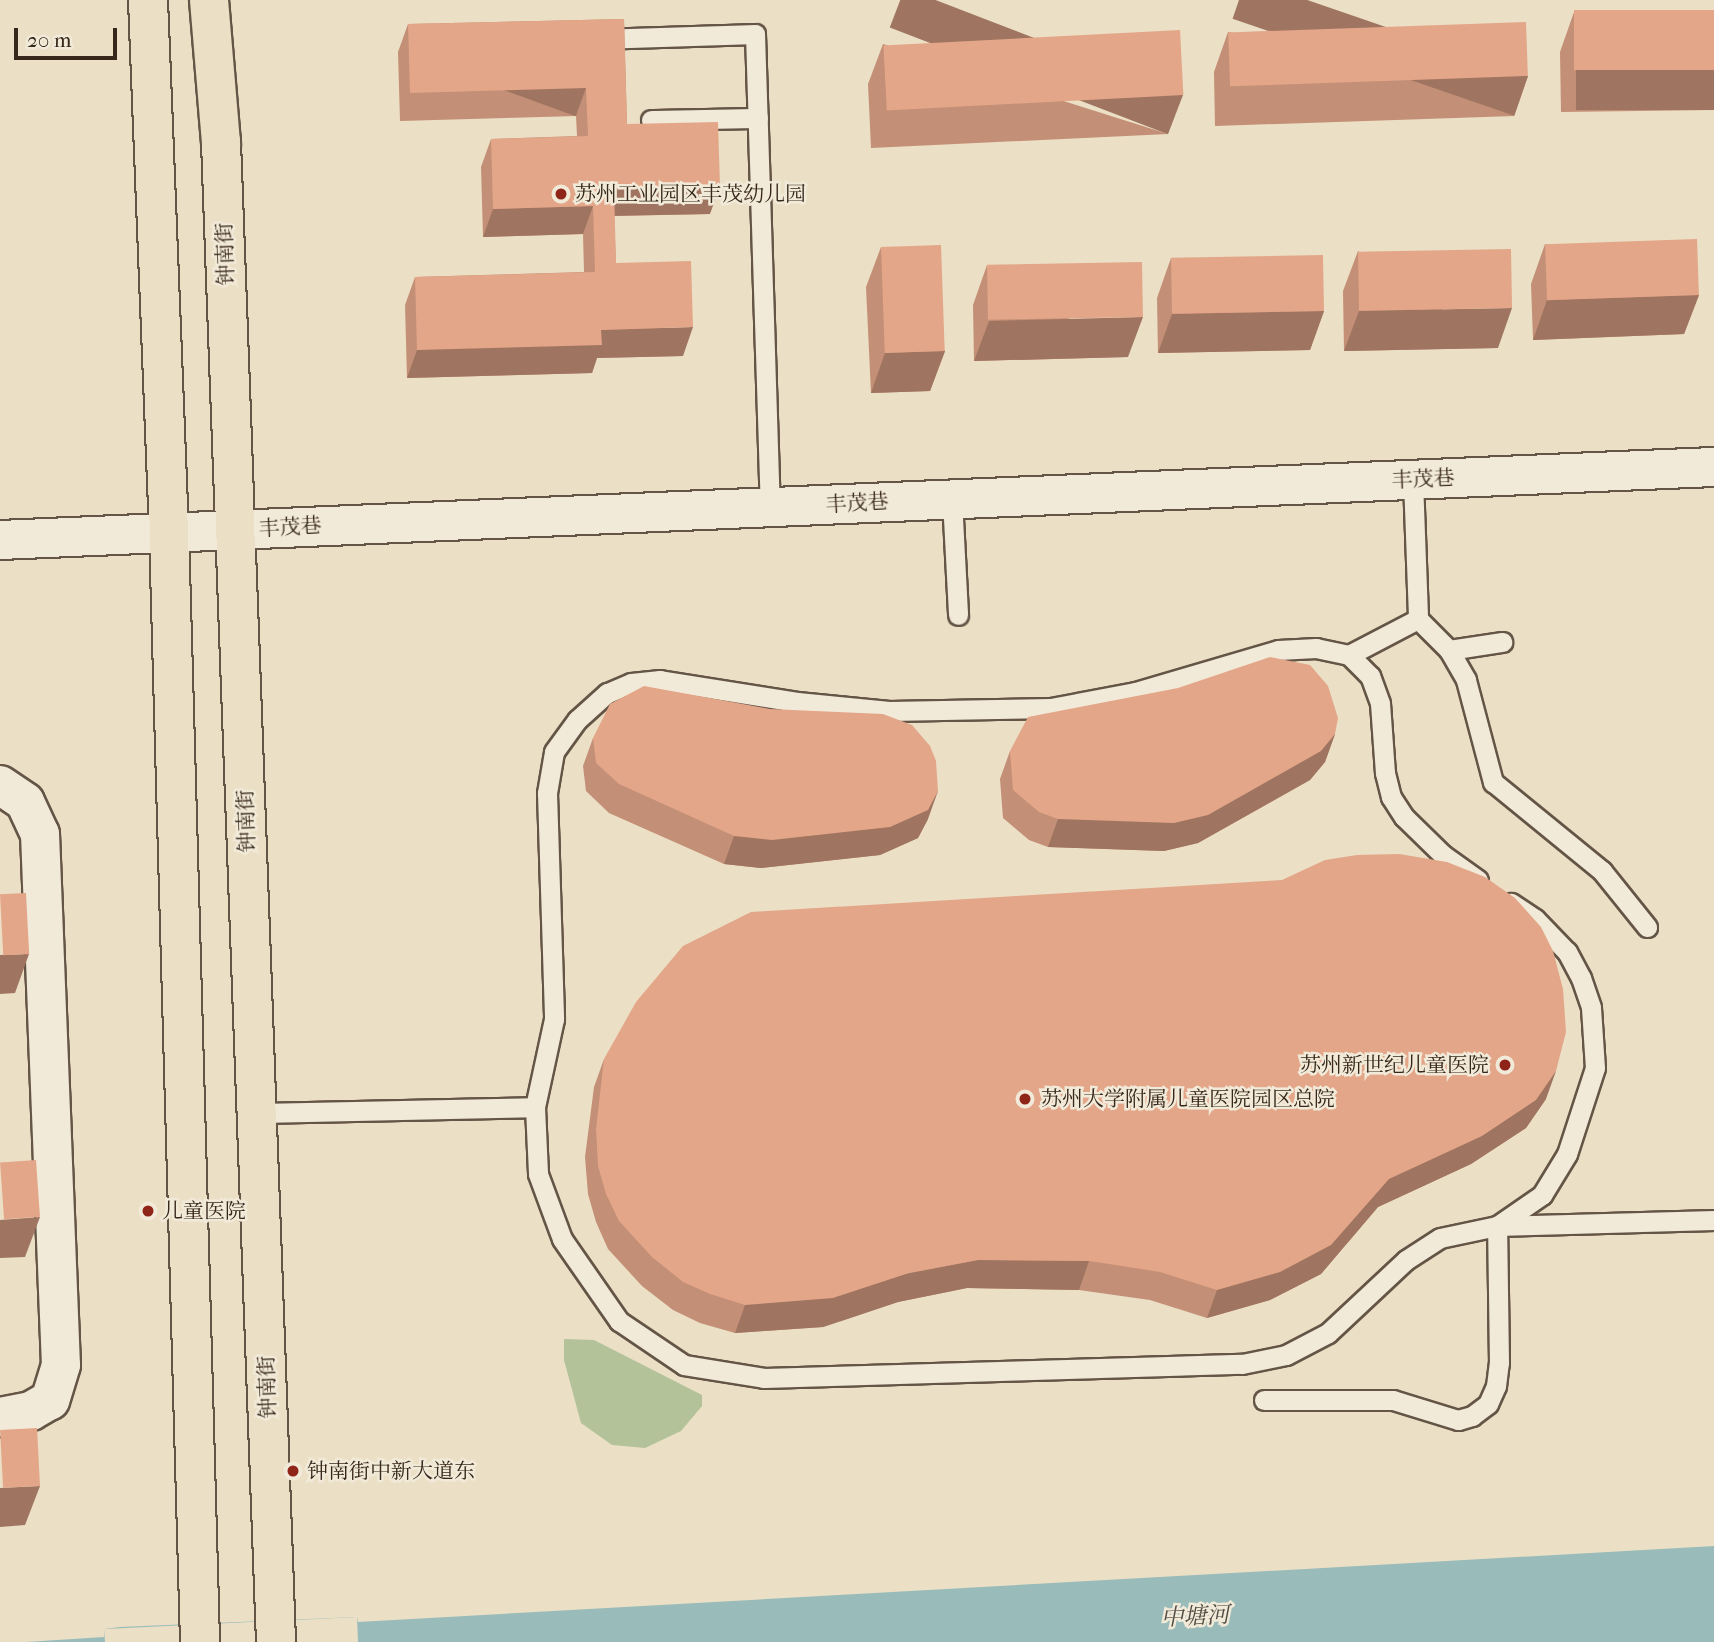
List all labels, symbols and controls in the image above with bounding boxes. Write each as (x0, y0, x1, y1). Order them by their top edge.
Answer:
scale bar (18, 14, 121, 58)
text: 20 m (27, 28, 71, 52)
place label: 苏州工业园区丰茂幼儿园 (575, 181, 806, 207)
marker: 苏州工业园区丰茂幼儿园 (553, 186, 569, 202)
street label: 钟南街 (211, 222, 239, 286)
street label: 丰茂巷 (1391, 465, 1455, 493)
street label: 丰茂巷 (825, 489, 889, 517)
street label: 丰茂巷 (258, 513, 322, 541)
street label: 钟南街 (232, 789, 260, 853)
place label: 苏州新世纪儿童医院 (1300, 1052, 1489, 1078)
marker: 苏州新世纪儿童医院 (1495, 1055, 1515, 1075)
place label: 苏州大学附属儿童医院园区总院 (1041, 1086, 1335, 1112)
marker: 苏州大学附属儿童医院园区总院 (1015, 1089, 1035, 1109)
place label: 儿童医院 (162, 1198, 246, 1224)
marker: 儿童医院 (140, 1203, 156, 1219)
street label: 钟南街 (253, 1355, 281, 1419)
place label: 钟南街中新大道东 (307, 1458, 475, 1484)
marker: 钟南街中新大道东 (285, 1463, 301, 1479)
water label: 中塘河 (1160, 1601, 1230, 1633)

